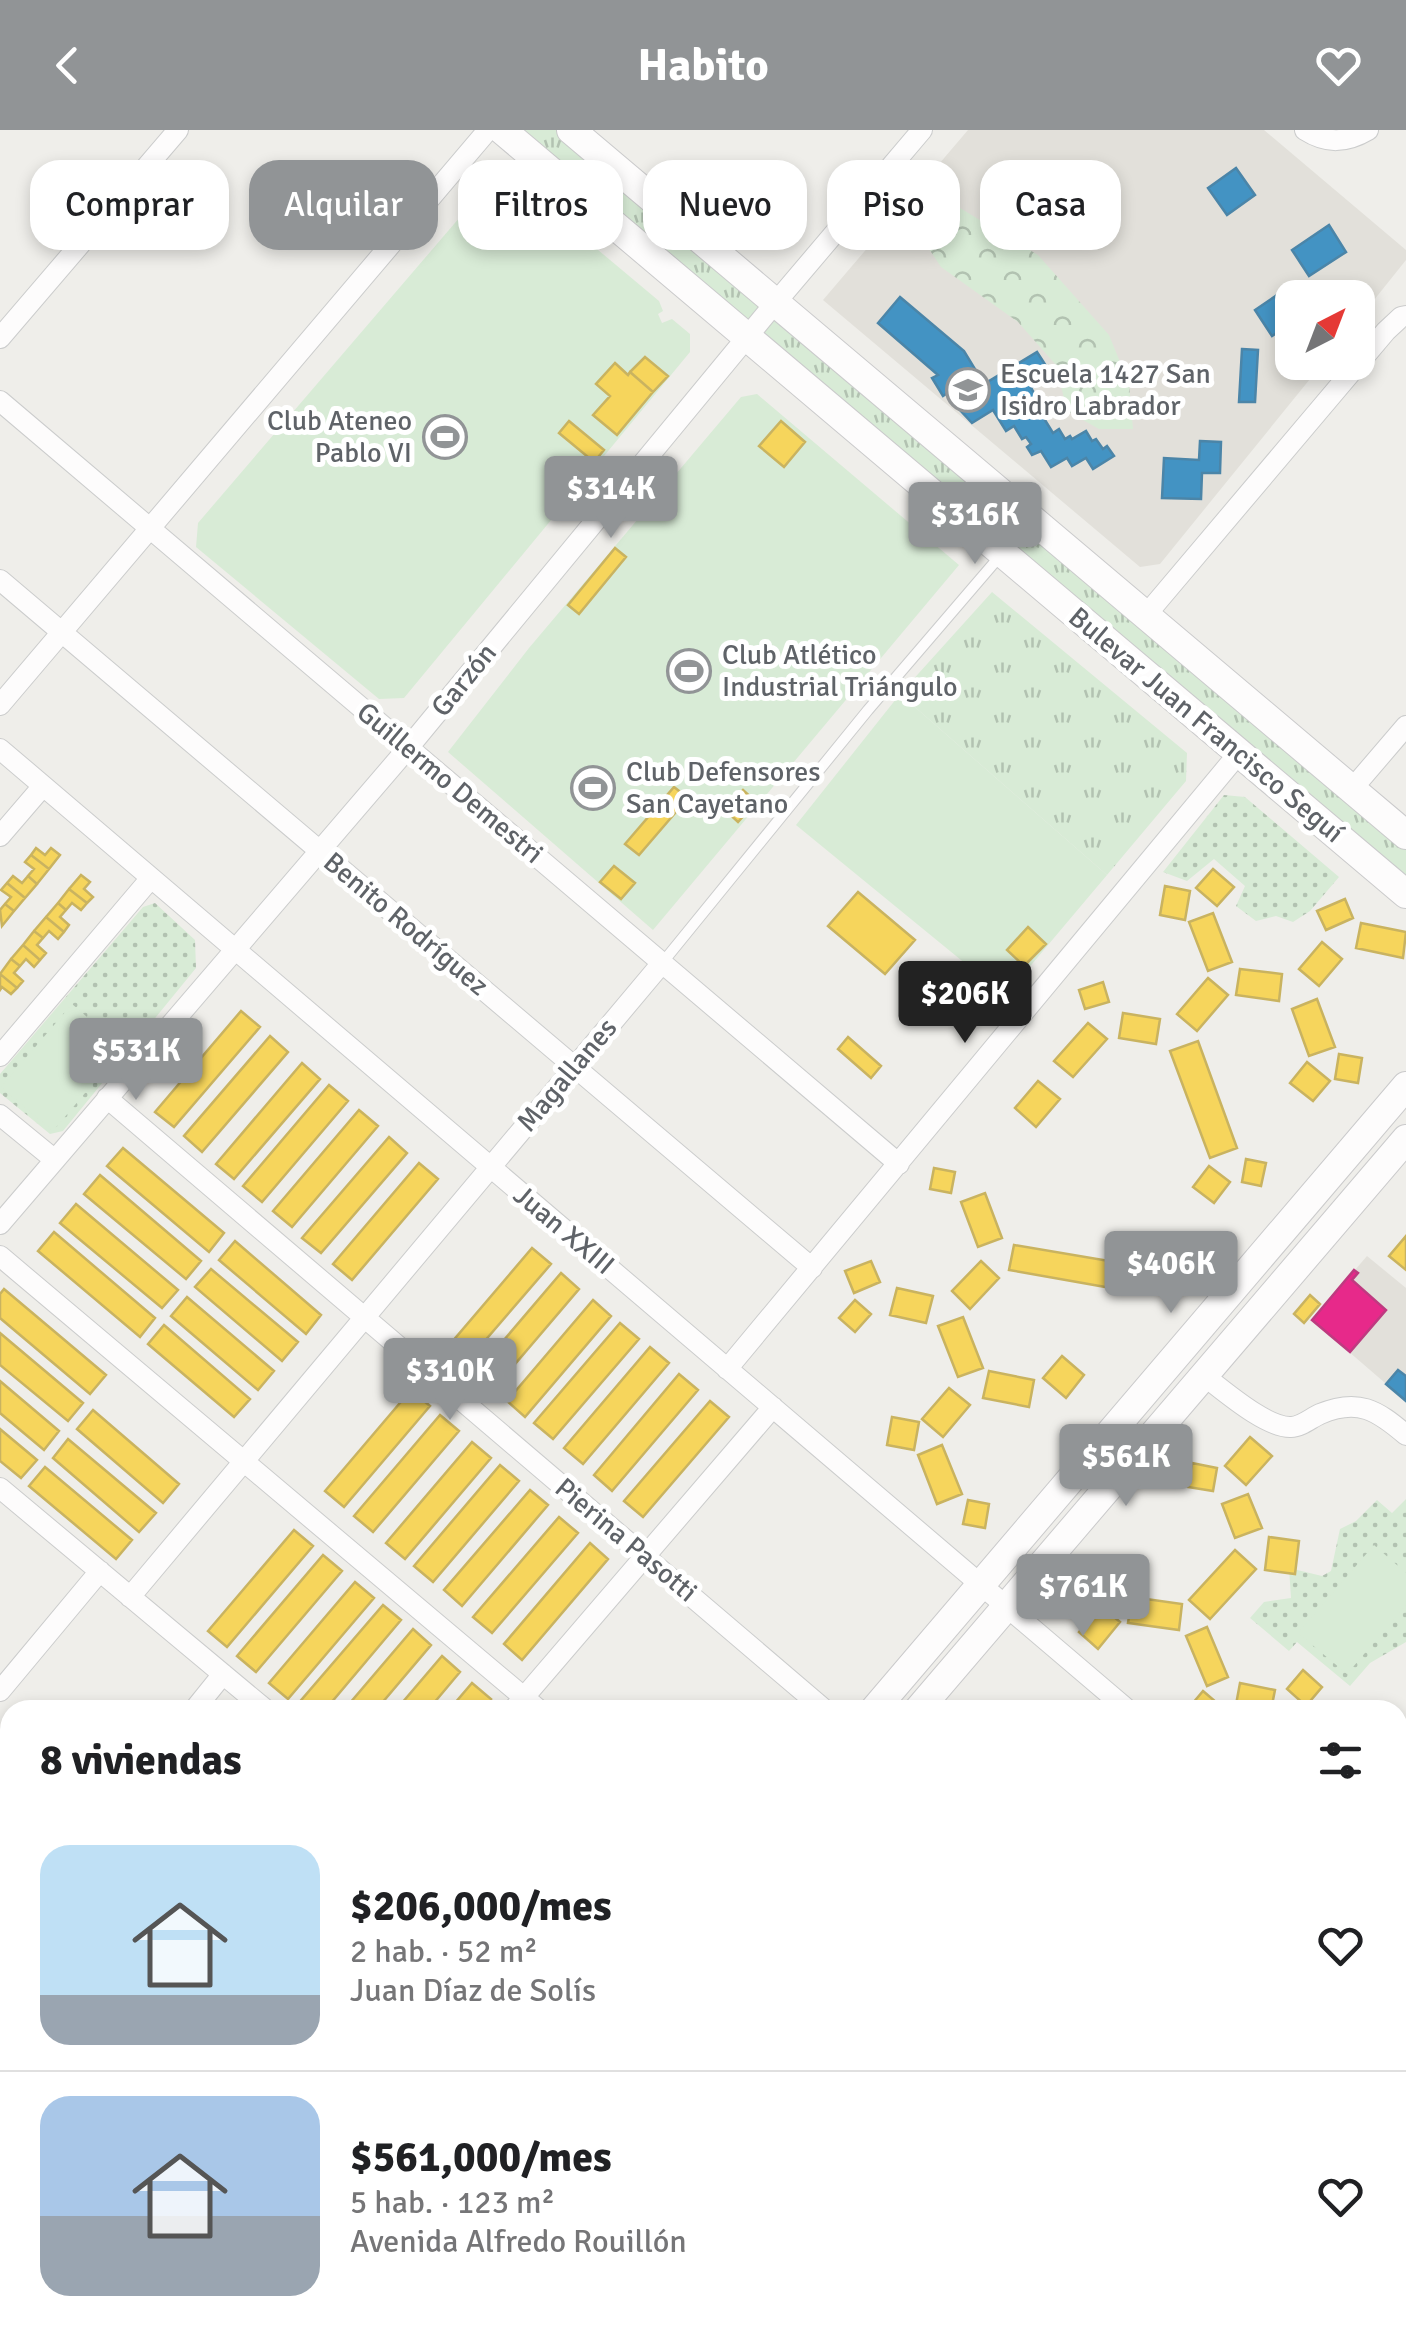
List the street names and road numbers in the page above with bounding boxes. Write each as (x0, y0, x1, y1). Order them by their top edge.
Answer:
street label: Bulevar Juan Francisco Seguí (1062, 600, 1351, 850)
street label: Garzón (424, 636, 504, 724)
street label: Guillermo Demestri (350, 695, 550, 871)
street label: Benito Rodríguez (317, 845, 495, 1003)
street label: Magallanes (510, 1011, 624, 1139)
street label: Juan XXIII (507, 1178, 621, 1282)
street label: Pierina Pasotti (548, 1471, 704, 1609)

